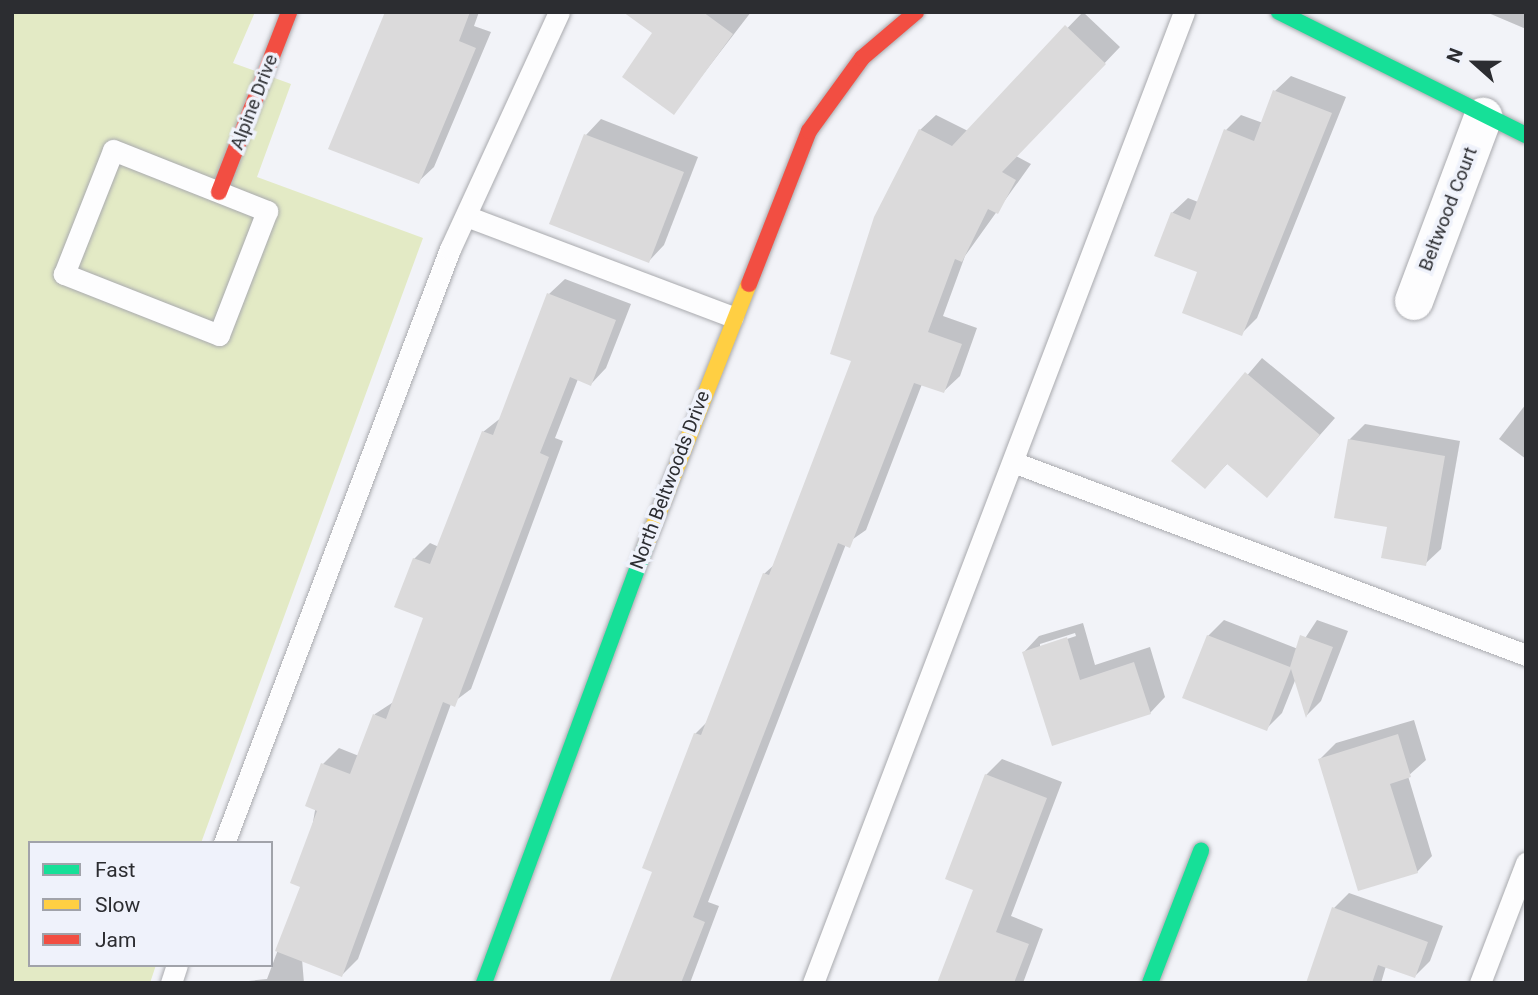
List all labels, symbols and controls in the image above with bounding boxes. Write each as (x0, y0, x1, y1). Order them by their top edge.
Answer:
north arrow (1440, 28, 1510, 98)
text: N (1442, 45, 1468, 66)
street label: Alpine Drive (225, 51, 283, 153)
street label: Beltwood Court (1414, 144, 1482, 274)
street label: North Beltwoods Drive (625, 388, 715, 572)
legend (28, 841, 273, 967)
text: Fast (95, 858, 135, 882)
text: Slow (95, 893, 140, 917)
text: Jam (95, 928, 136, 952)

